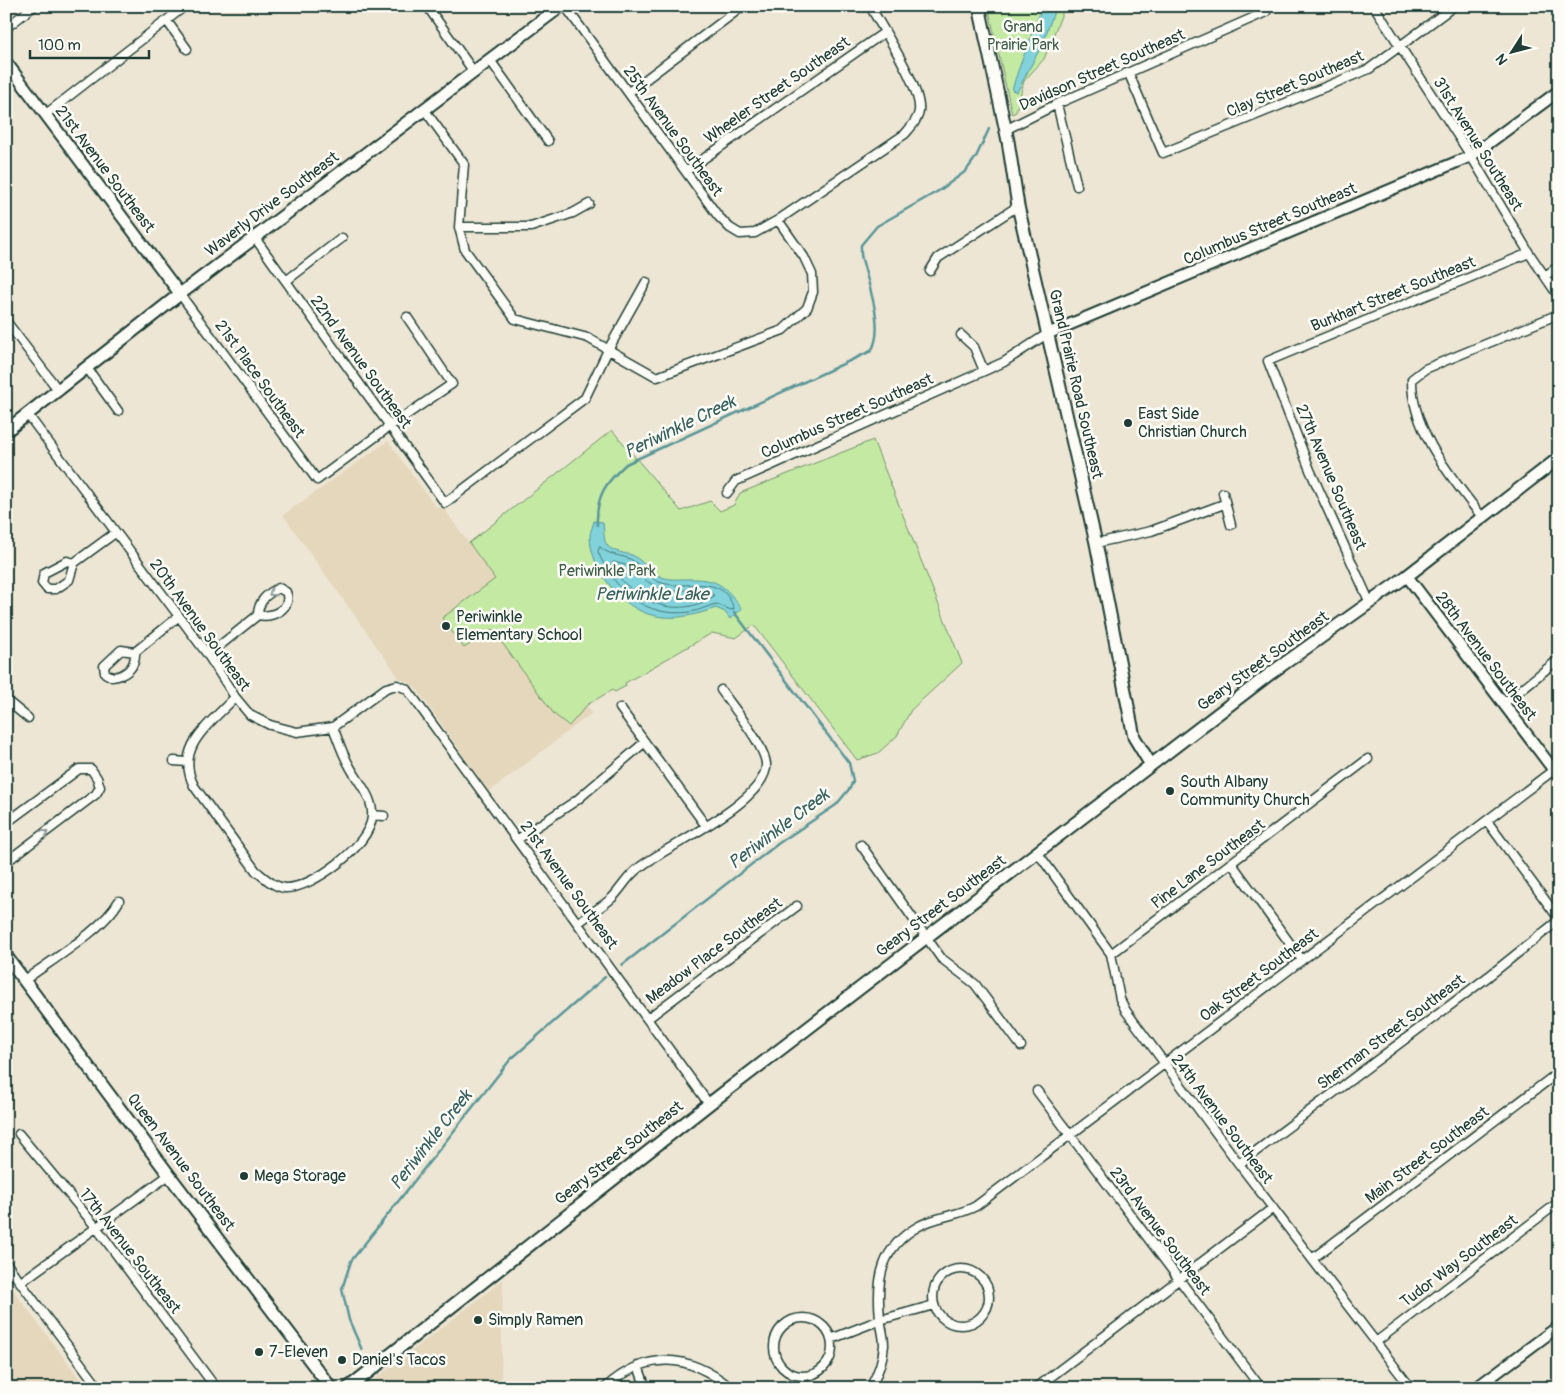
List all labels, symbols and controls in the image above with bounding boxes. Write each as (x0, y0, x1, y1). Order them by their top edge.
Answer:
park label: Grand Prairie Park (987, 17, 1060, 55)
street label: Davidson Street Southeast (1016, 24, 1188, 116)
scale bar (30, 28, 149, 60)
north arrow (1488, 28, 1538, 78)
street label: Wheeler Street Southeast (700, 32, 854, 148)
text: 100 m (38, 36, 81, 55)
street label: Clay Street Southeast (1223, 46, 1367, 122)
text: N (1492, 51, 1512, 68)
street label: 25th Avenue Southeast (619, 62, 727, 201)
street label: 31st Avenue Southeast (1429, 74, 1528, 215)
street label: 21st Avenue Southeast (51, 102, 160, 237)
street label: Waverly Drive Southeast (201, 147, 343, 261)
street label: Columbus Street Southeast (1180, 178, 1360, 270)
street label: Burkhart Street Southeast (1308, 252, 1479, 336)
street label: Grand Prairie Road Southeast (1044, 287, 1108, 481)
street label: 22nd Avenue Southeast (306, 291, 416, 433)
street label: 21st Place Southeast (211, 316, 310, 442)
street label: Columbus Street Southeast (758, 369, 937, 463)
water label: Periwinkle Creek (621, 390, 741, 464)
street label: 27th Avenue Southeast (1291, 401, 1371, 553)
place label: East Side Christian Church (1138, 404, 1247, 442)
marker: East Side Christian Church (1122, 417, 1134, 429)
street label: 20th Avenue Southeast (145, 555, 255, 696)
park label: Periwinkle Park (558, 561, 656, 581)
water label: Periwinkle Lake (595, 583, 711, 606)
one-way arrow (268, 587, 278, 596)
street label: 28th Avenue Southeast (1431, 588, 1541, 725)
street label: Geary Street Southeast (1193, 606, 1333, 715)
place label: Periwinkle Elementary School (456, 607, 582, 645)
marker: Periwinkle Elementary School (440, 620, 452, 632)
place label: South Albany Community Church (1180, 772, 1310, 810)
water label: Periwinkle Creek (724, 783, 835, 875)
marker: South Albany Community Church (1164, 785, 1176, 797)
street label: Pine Lane Southeast (1147, 814, 1269, 913)
street label: 21st Avenue Southeast (516, 817, 623, 954)
one-way arrow (39, 830, 48, 838)
street label: Geary Street Southeast (872, 850, 1010, 961)
street label: Meadow Place Southeast (642, 893, 787, 1009)
street label: Oak Street Southeast (1196, 924, 1323, 1026)
street label: Sherman Street Southeast (1313, 970, 1469, 1094)
street label: 24th Avenue Southeast (1167, 1050, 1278, 1188)
water label: Periwinkle Creek (385, 1084, 478, 1195)
street label: Queen Avenue Southeast (123, 1089, 240, 1235)
street label: Geary Street Southeast (551, 1096, 688, 1209)
street label: Main Street Southeast (1361, 1102, 1493, 1208)
street label: 23rd Avenue Southeast (1105, 1163, 1215, 1300)
place label: Mega Storage (254, 1166, 346, 1186)
marker: Mega Storage (238, 1170, 250, 1182)
street label: 17th Avenue Southeast (75, 1184, 186, 1318)
street label: Tudor Way Southeast (1396, 1210, 1522, 1312)
place label: Simply Ramen (488, 1310, 583, 1330)
marker: Simply Ramen (472, 1314, 484, 1326)
place label: 7-Eleven (269, 1342, 328, 1362)
marker: 7-Eleven (253, 1346, 265, 1358)
place label: Daniel's Tacos (352, 1350, 446, 1370)
marker: Daniel's Tacos (336, 1354, 348, 1366)

